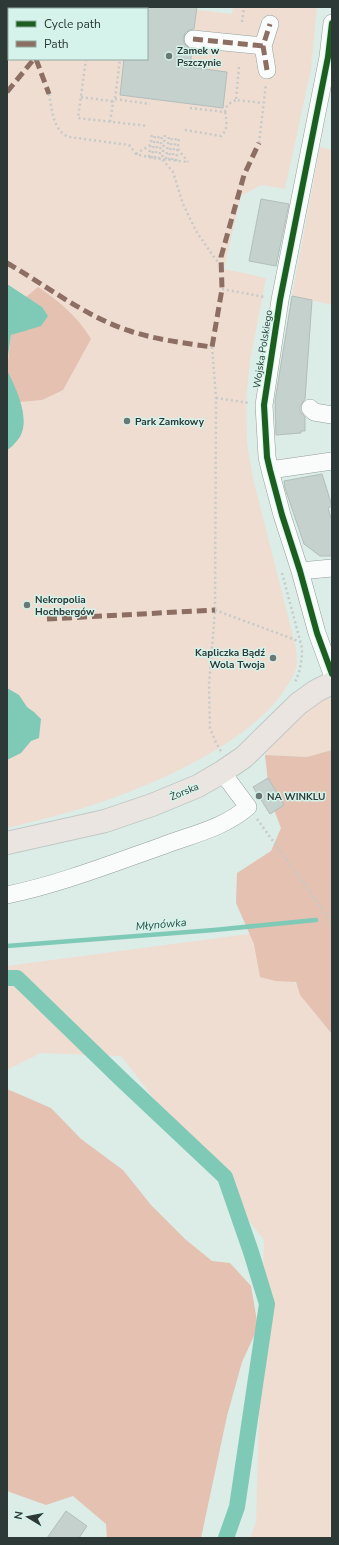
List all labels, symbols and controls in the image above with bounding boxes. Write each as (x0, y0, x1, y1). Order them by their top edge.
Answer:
legend (8, 8, 148, 60)
text: Cycle path (44, 16, 101, 32)
text: Path (44, 36, 69, 52)
place label: Zamek w Pszczynie (177, 44, 222, 70)
marker: Zamek w Pszczynie (164, 51, 174, 61)
street label: Wojska Polskiego (250, 308, 276, 389)
place label: Park Zamkowy (135, 415, 205, 429)
marker: Park Zamkowy (122, 416, 132, 426)
place label: Nekropolia Hochbergów (35, 593, 95, 619)
marker: Nekropolia Hochbergów (22, 600, 32, 610)
place label: Kapliczka Bądź Wola Twoja (195, 646, 265, 672)
marker: Kapliczka Bądź Wola Twoja (268, 653, 278, 663)
street label: Żorska (168, 780, 201, 804)
place label: NA WINKLU (267, 790, 325, 804)
marker: NA WINKLU (254, 791, 264, 801)
water label: Młynówka (135, 915, 187, 934)
north arrow (8, 1497, 48, 1537)
text: N (11, 1510, 27, 1521)

